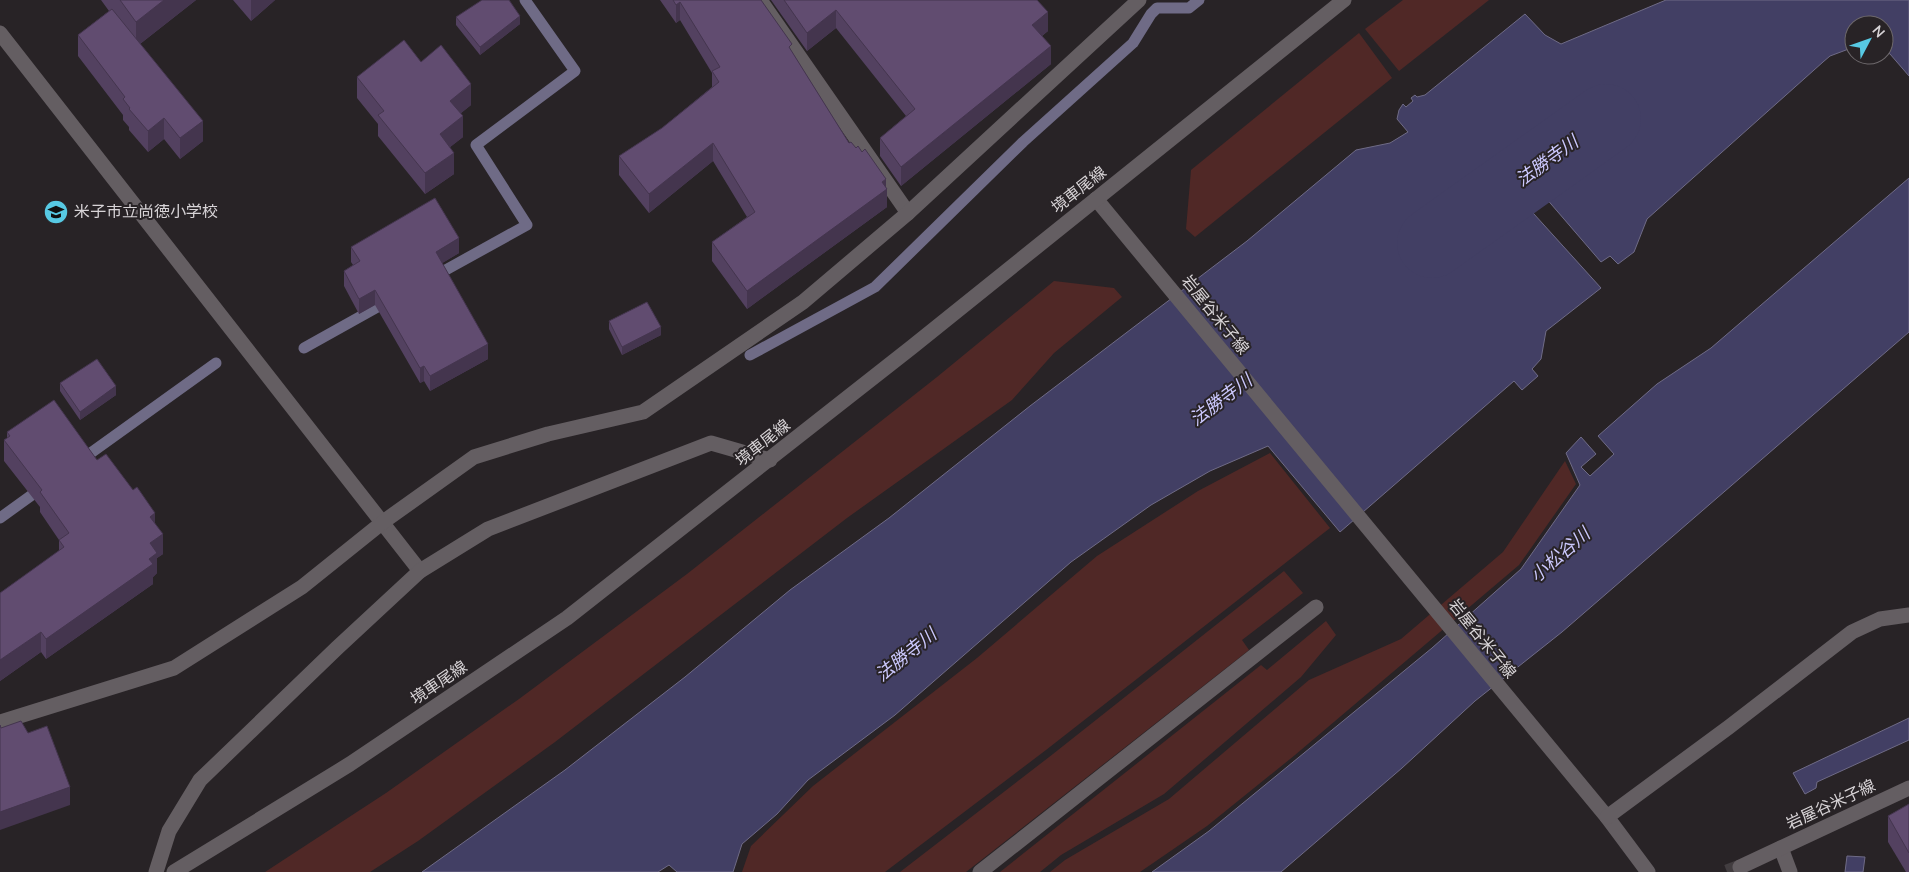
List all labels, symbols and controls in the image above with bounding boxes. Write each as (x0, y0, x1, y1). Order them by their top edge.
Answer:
north arrow (1844, 15, 1894, 65)
text: N (1868, 22, 1889, 42)
water label: 法勝寺川 (1511, 129, 1585, 192)
street label: 境車尾線 (1047, 162, 1111, 218)
school or university icon: 米子市立尚徳小学校 (43, 199, 69, 225)
place label: 米子市立尚徳小学校 (74, 201, 218, 223)
street label: 岩屋谷米子線 (1176, 271, 1254, 359)
water label: 法勝寺川 (1185, 368, 1259, 431)
street label: 境車尾線 (731, 415, 795, 471)
water label: 小松谷川 (1525, 521, 1597, 588)
street label: 岩屋谷米子線 (1443, 595, 1521, 683)
water label: 法勝寺川 (870, 622, 943, 687)
street label: 境車尾線 (406, 656, 472, 710)
street label: 岩屋谷米子線 (1783, 775, 1879, 835)

